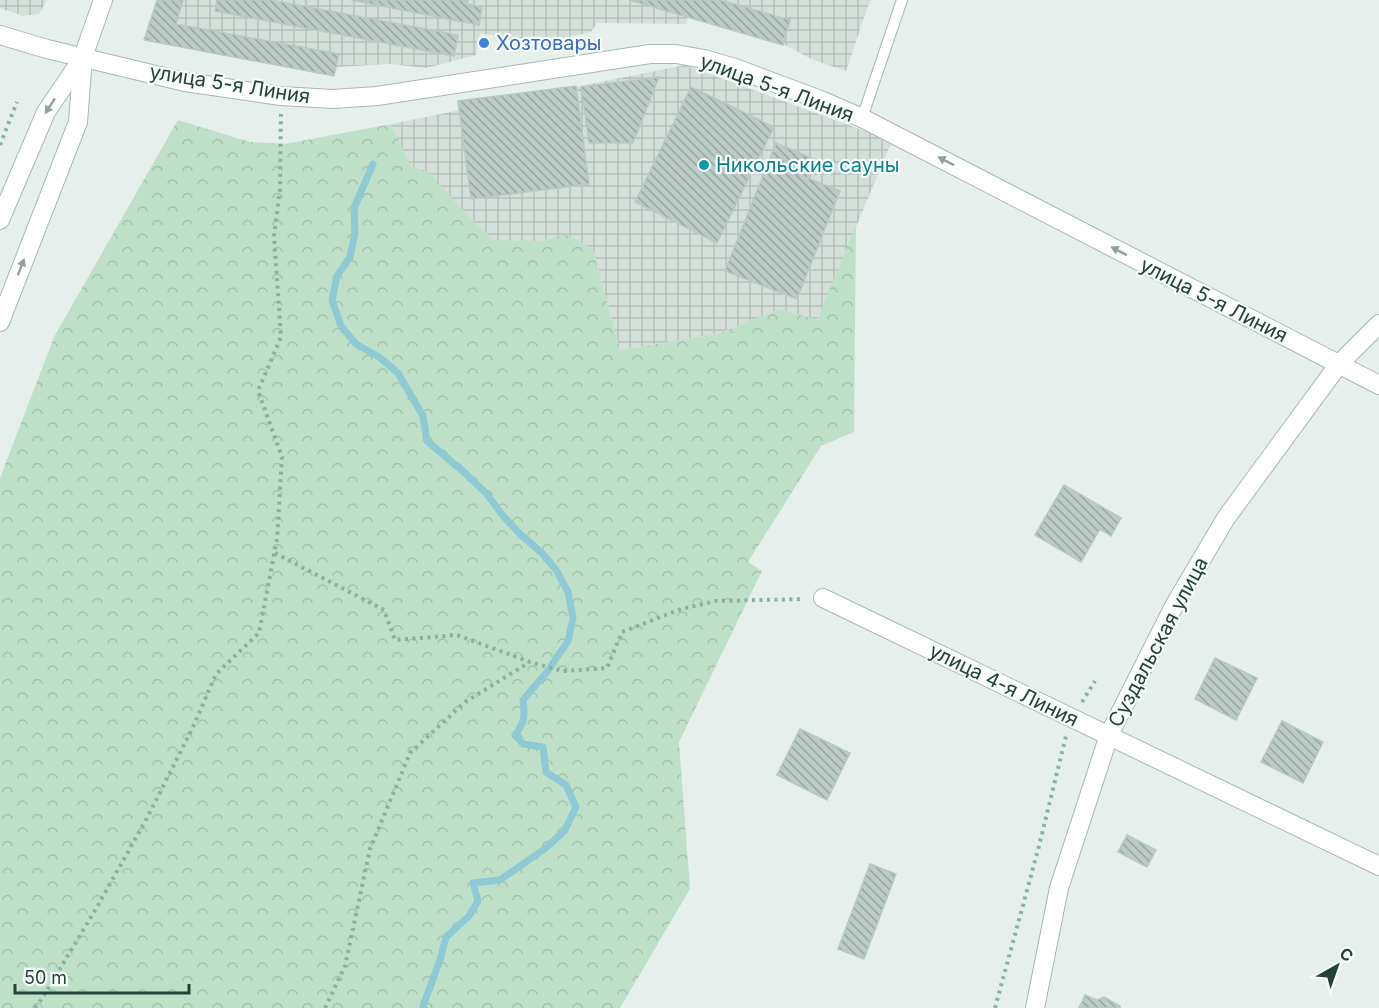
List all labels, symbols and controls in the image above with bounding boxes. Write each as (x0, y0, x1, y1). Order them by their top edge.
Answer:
place label: Хозтовары (496, 31, 601, 55)
marker: Хозтовары (477, 36, 491, 50)
street label: улица 5-я Линия (697, 49, 857, 127)
street label: улица 5-я Линия (148, 59, 312, 109)
one-way arrow (44, 97, 56, 113)
place label: Никольские сауны (716, 153, 899, 177)
one-way arrow (937, 156, 954, 166)
marker: Никольские сауны (697, 158, 711, 172)
one-way arrow (1110, 246, 1127, 256)
street label: улица 5-я Линия (1136, 253, 1292, 347)
one-way arrow (17, 258, 26, 276)
street label: Суздальская улица (1103, 553, 1213, 731)
street label: улица 4-я Линия (926, 639, 1082, 731)
north arrow (1307, 936, 1367, 996)
text: С (1336, 943, 1358, 966)
scale bar (15, 957, 189, 995)
text: 50 m (24, 967, 67, 988)

